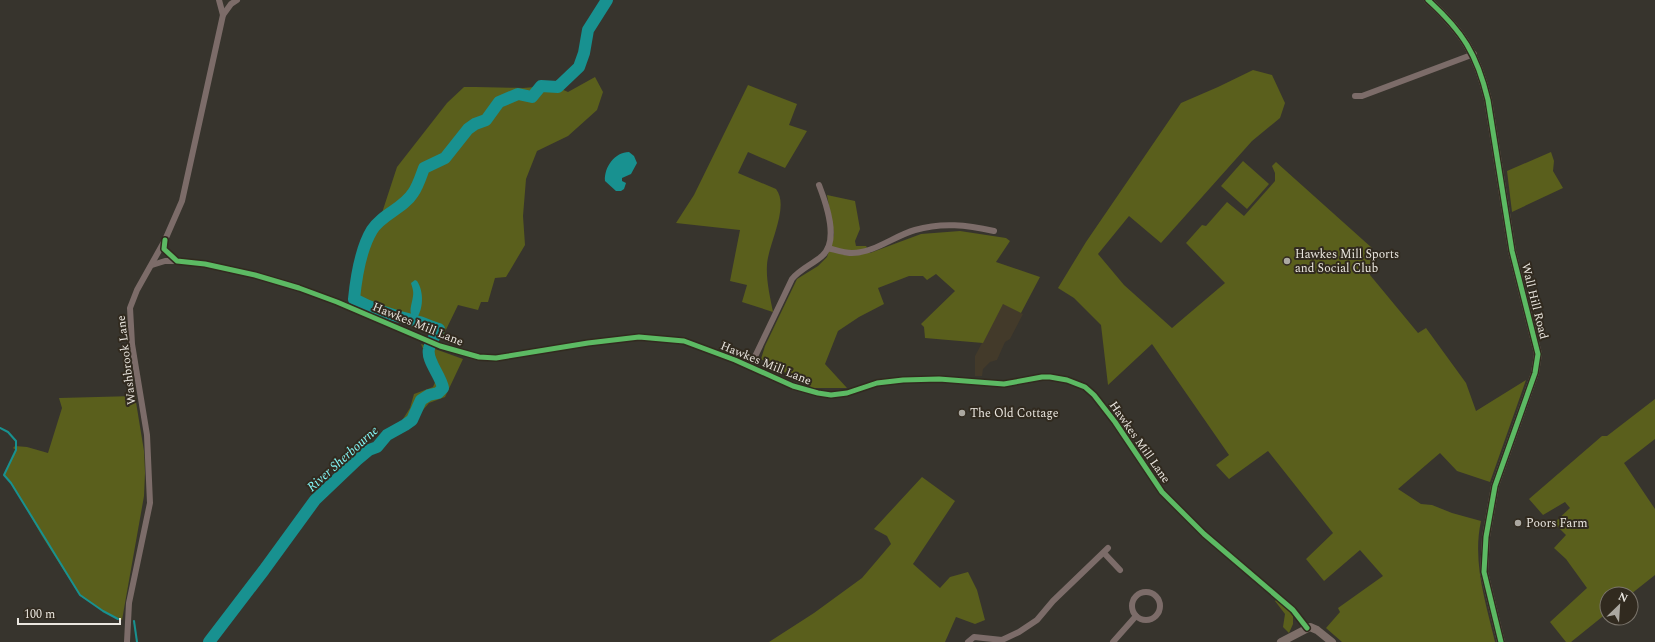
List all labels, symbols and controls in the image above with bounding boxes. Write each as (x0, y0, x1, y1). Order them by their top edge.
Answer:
place label: Hawkes Mill Sports and Social Club (1295, 245, 1399, 278)
marker: Hawkes Mill Sports and Social Club (1282, 256, 1292, 266)
street label: Wall Hill Road (1516, 261, 1553, 342)
street label: Hawkes Mill Lane (369, 298, 466, 351)
street label: Washbrook Lane (112, 314, 141, 406)
street label: Hawkes Mill Lane (717, 337, 814, 390)
street label: Hawkes Mill Lane (1104, 397, 1175, 487)
place label: The Old Cottage (970, 404, 1059, 423)
marker: The Old Cottage (957, 408, 967, 418)
water label: River Sherbourne (302, 421, 383, 496)
place label: Poors Farm (1526, 514, 1587, 533)
marker: Poors Farm (1513, 518, 1523, 528)
north arrow (1599, 586, 1639, 626)
text: N (1615, 588, 1631, 607)
scale bar (18, 600, 120, 626)
text: 100 m (24, 605, 55, 624)

